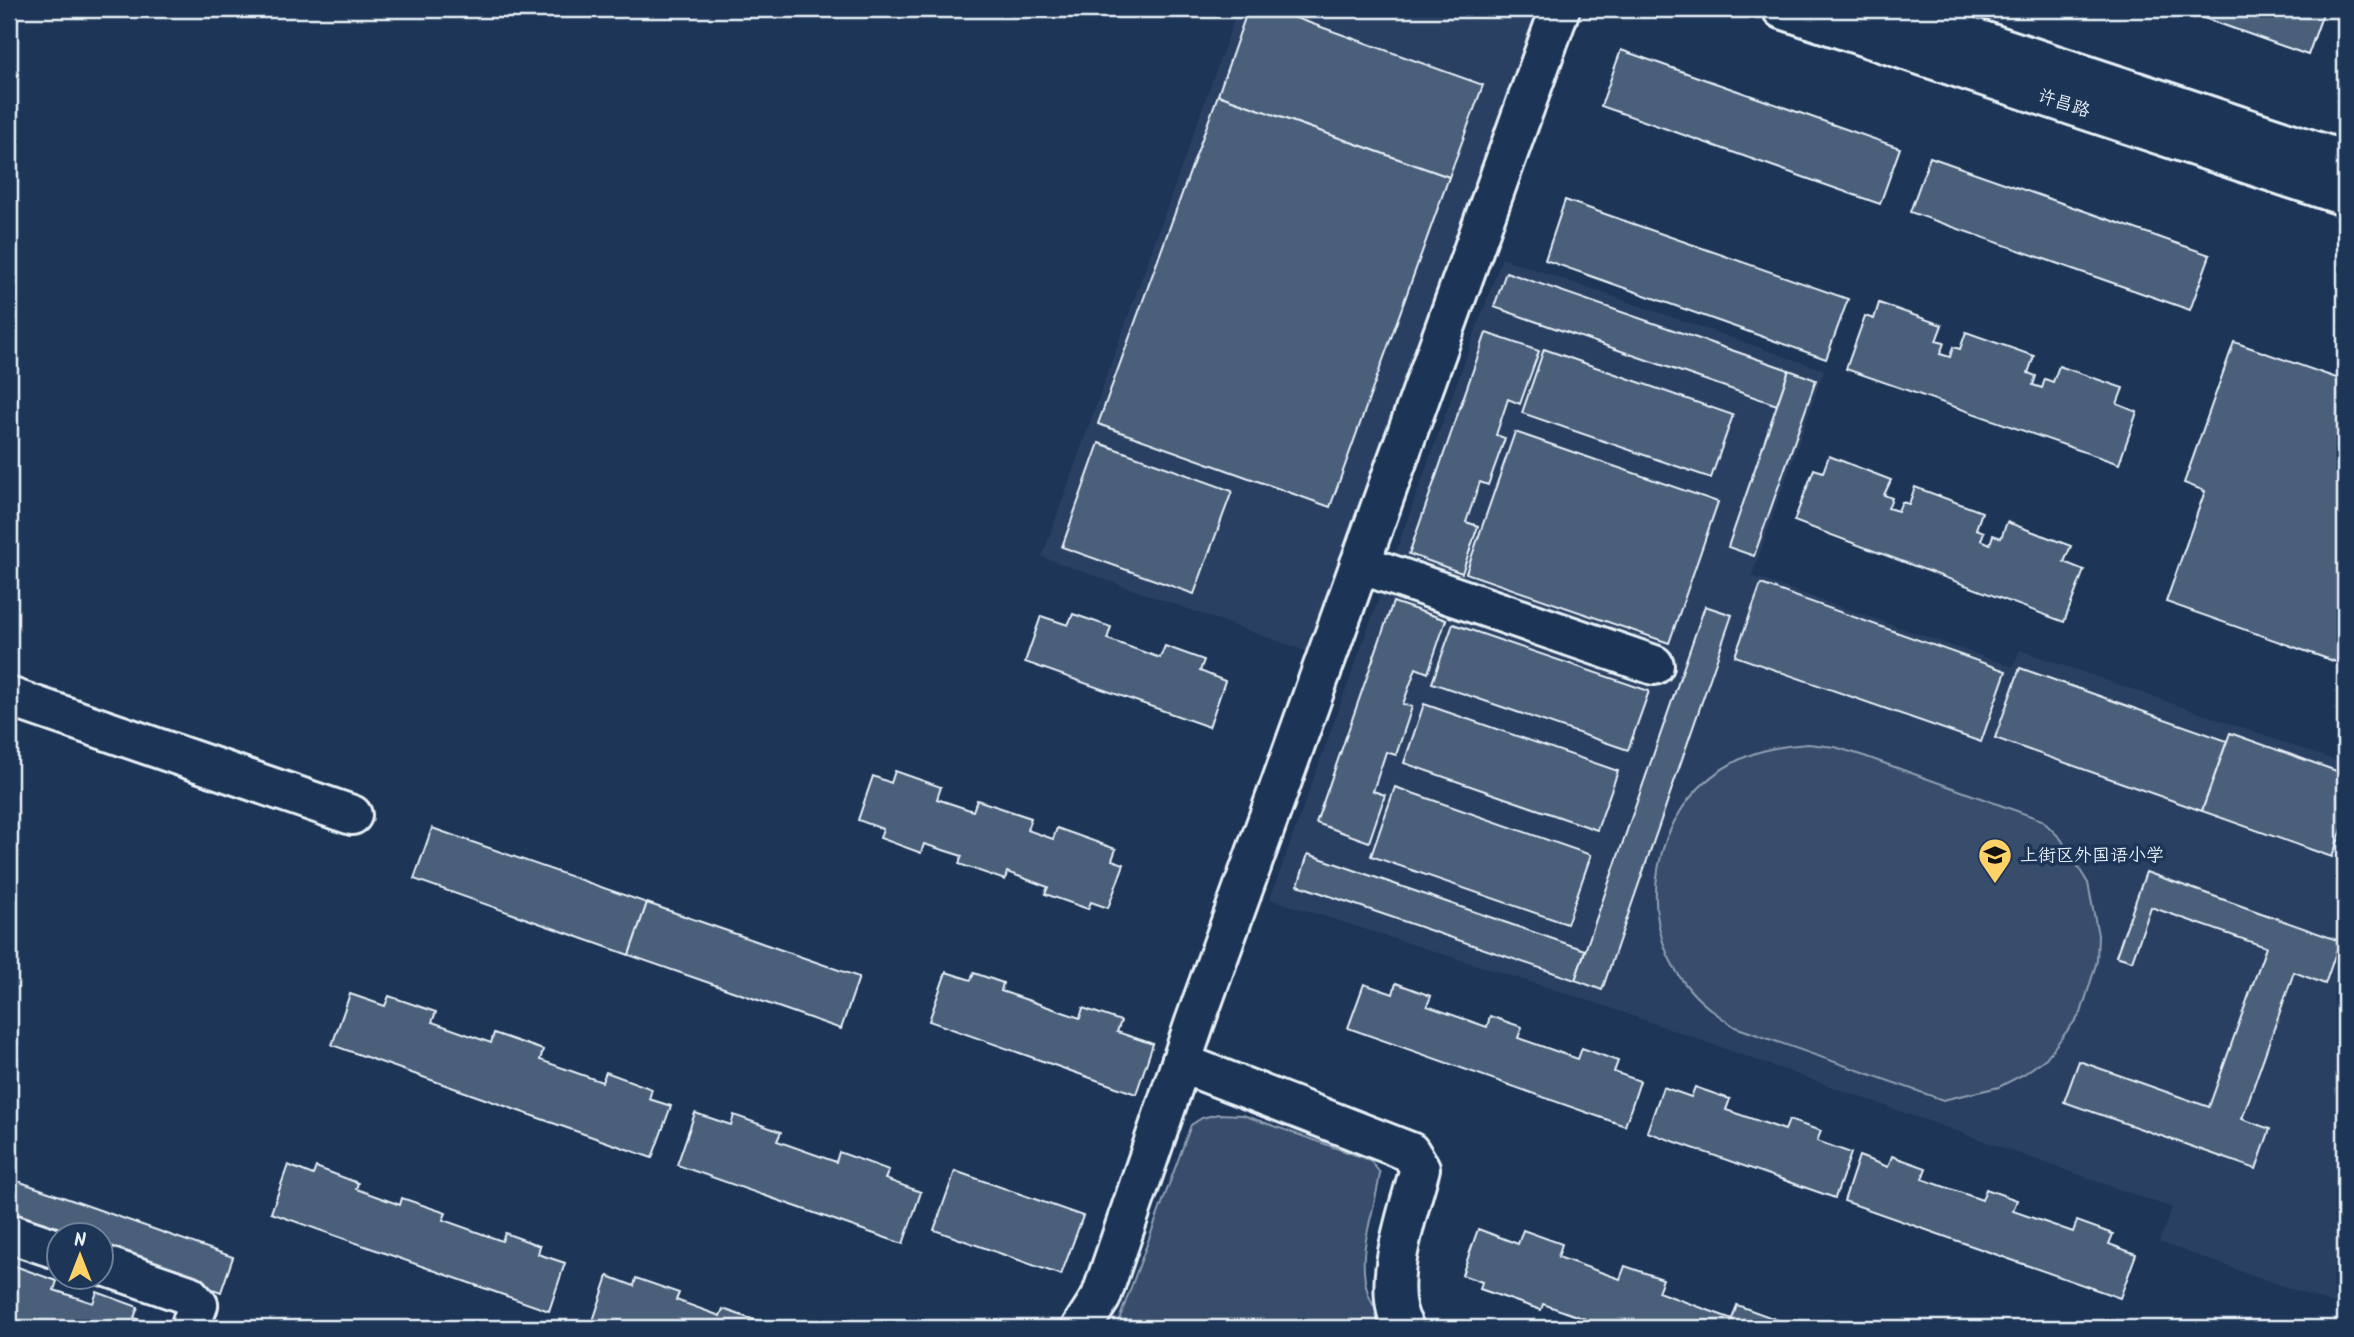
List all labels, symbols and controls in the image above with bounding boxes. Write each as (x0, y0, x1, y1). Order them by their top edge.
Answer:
street label: 许昌路 (2033, 82, 2094, 127)
school or university icon: 上街区外国语小学 (1976, 836, 2014, 885)
place label: 上街区外国语小学 (2020, 842, 2164, 871)
north arrow (46, 1222, 116, 1292)
text: N (74, 1226, 86, 1256)

